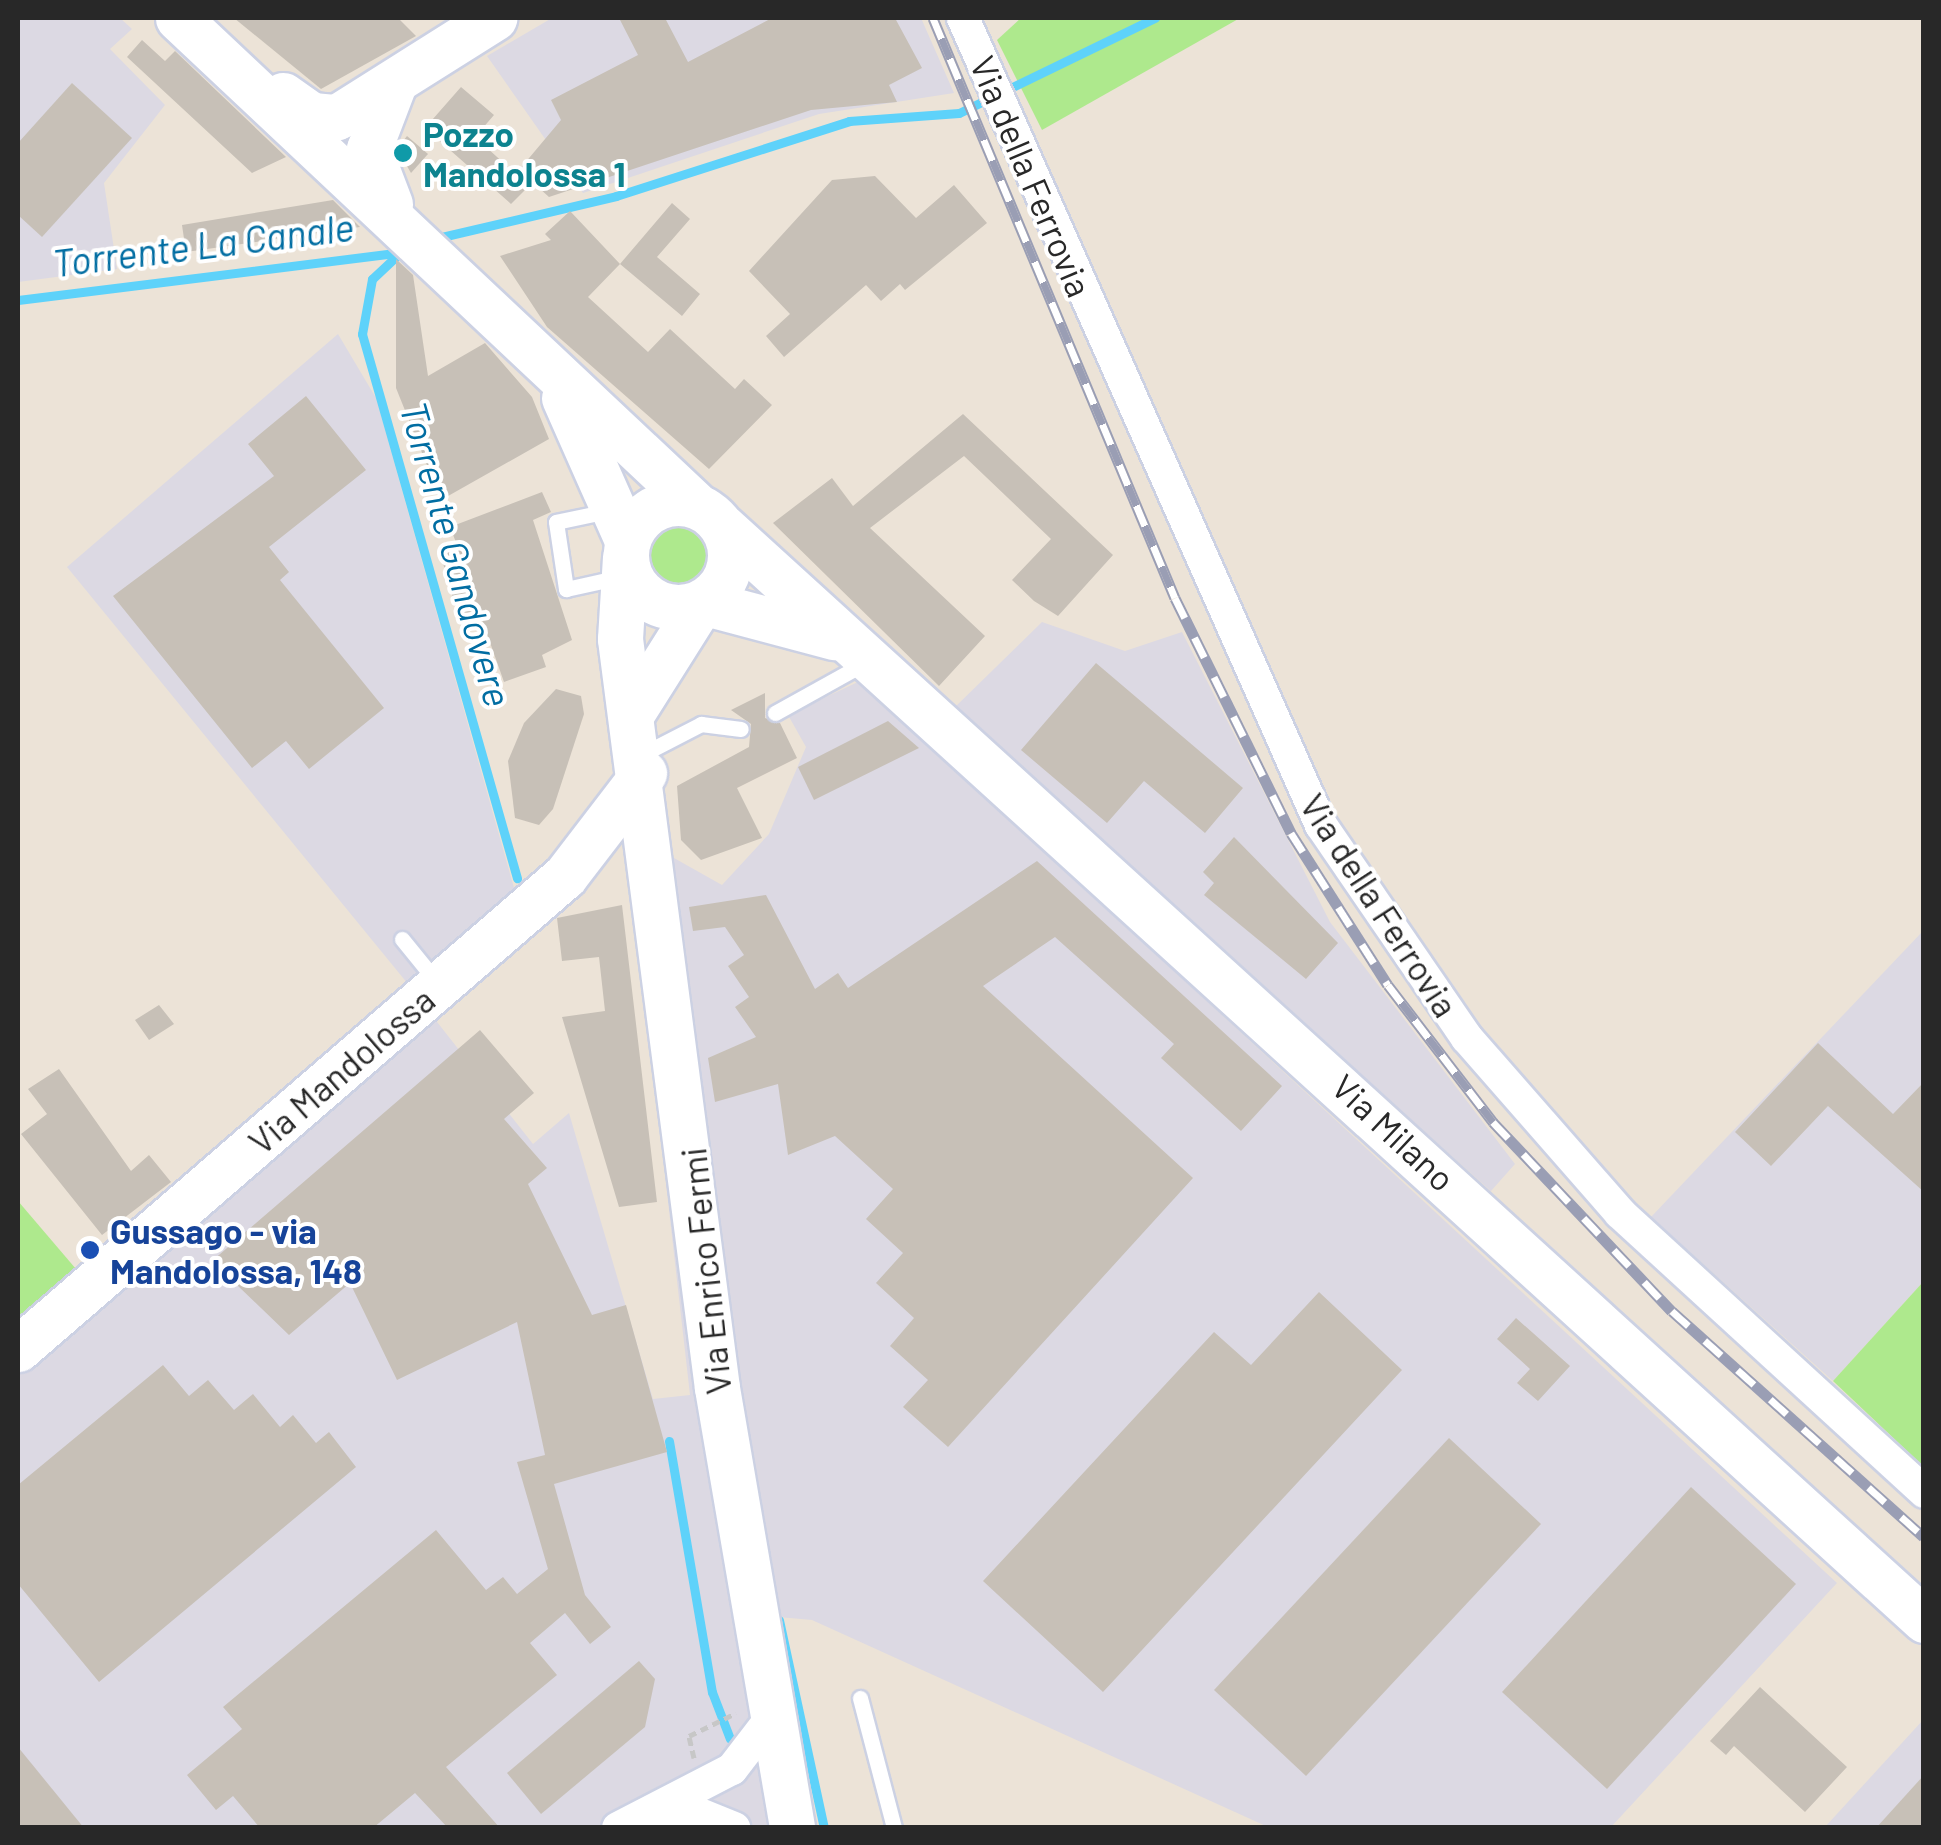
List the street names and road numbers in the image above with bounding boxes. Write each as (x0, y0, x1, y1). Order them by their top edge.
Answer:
street label: Via della Ferrovia (962, 49, 1102, 303)
street label: Via della Ferrovia (1292, 786, 1468, 1024)
street label: Via Mandolossa (240, 978, 442, 1162)
street label: Via Milano (1324, 1065, 1464, 1199)
street label: Via Enrico Fermi (671, 1145, 739, 1397)

